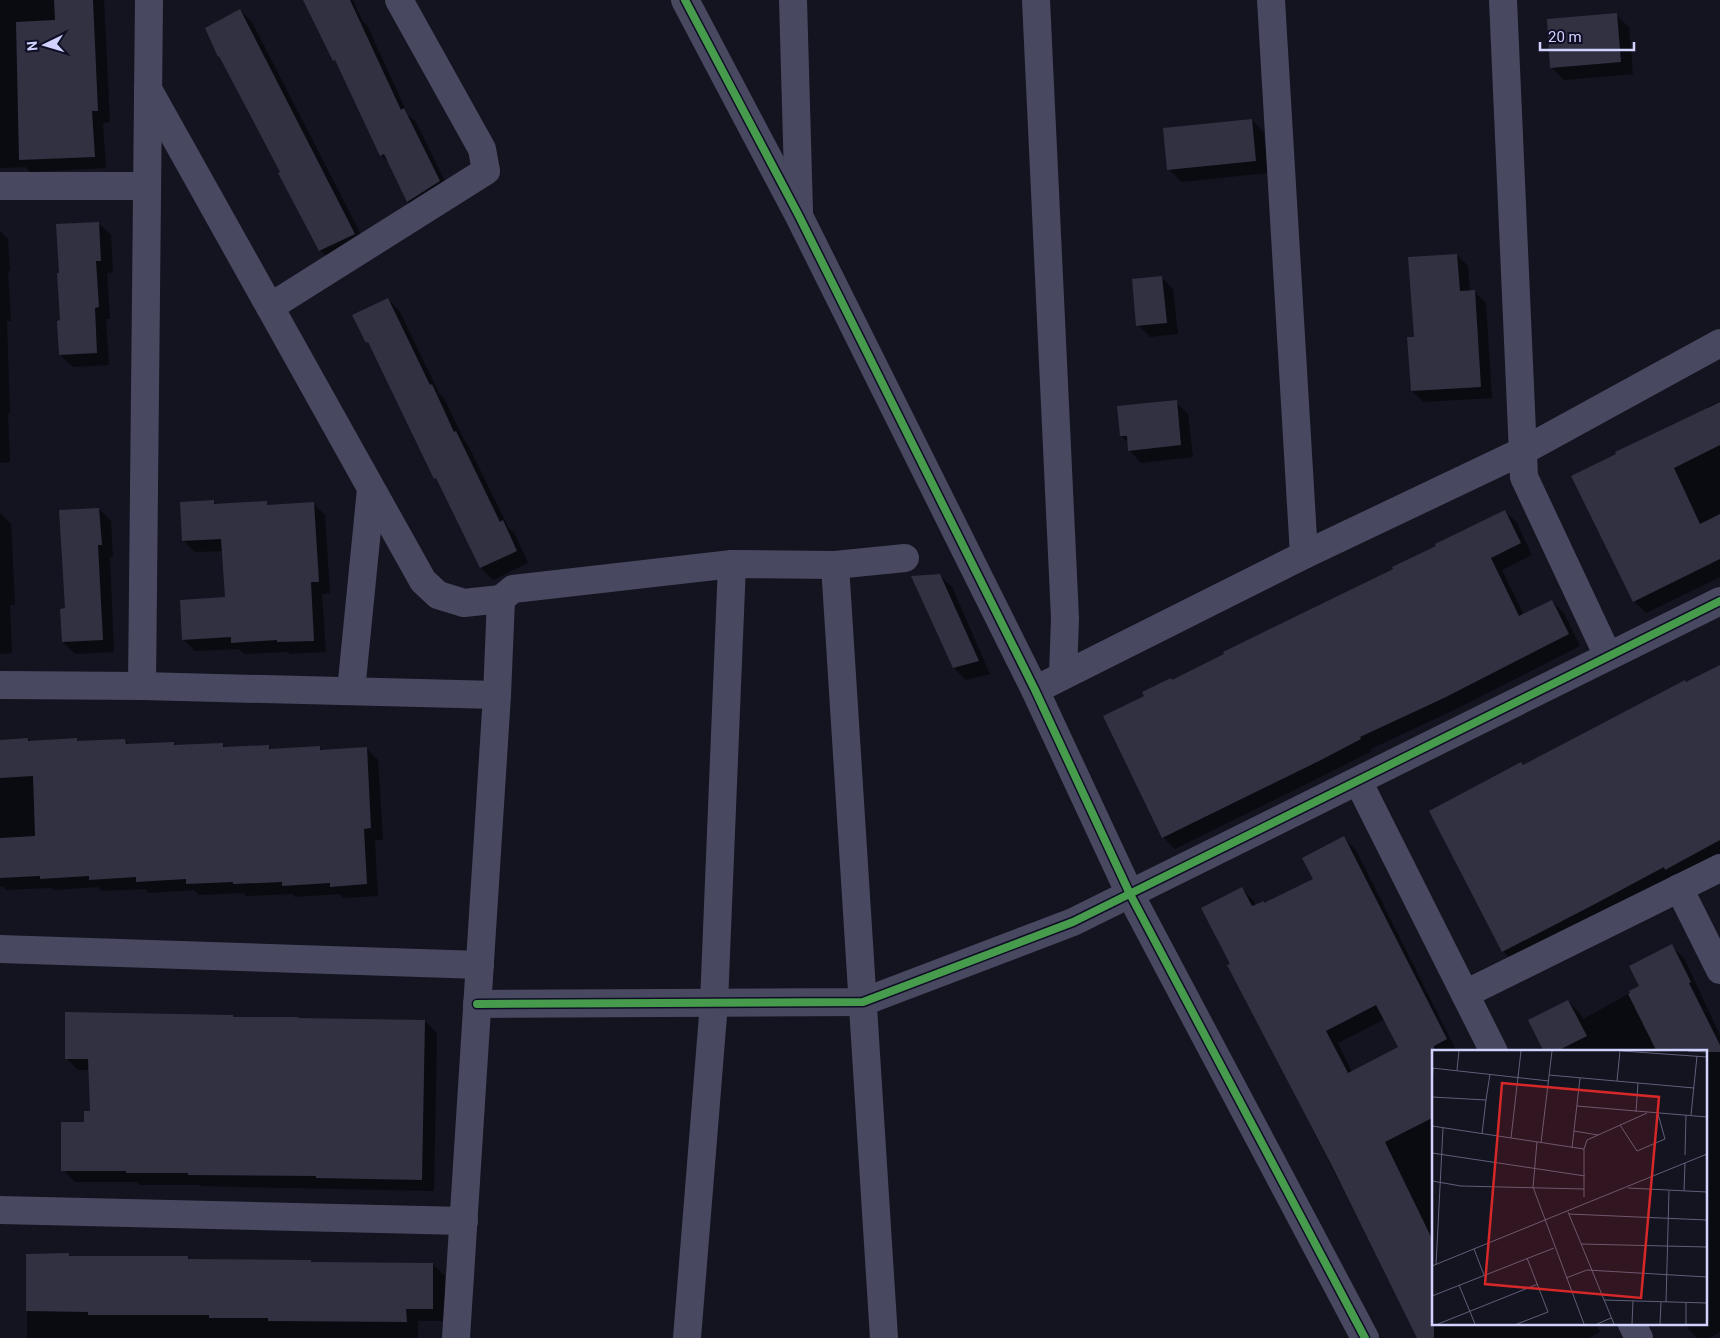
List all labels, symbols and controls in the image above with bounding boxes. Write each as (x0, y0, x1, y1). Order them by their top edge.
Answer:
north arrow (20, 20, 70, 70)
scale bar (1540, 20, 1634, 52)
text: 20 m (1548, 28, 1582, 46)
text: N (24, 41, 40, 52)
inset map (1432, 1050, 1708, 1326)

